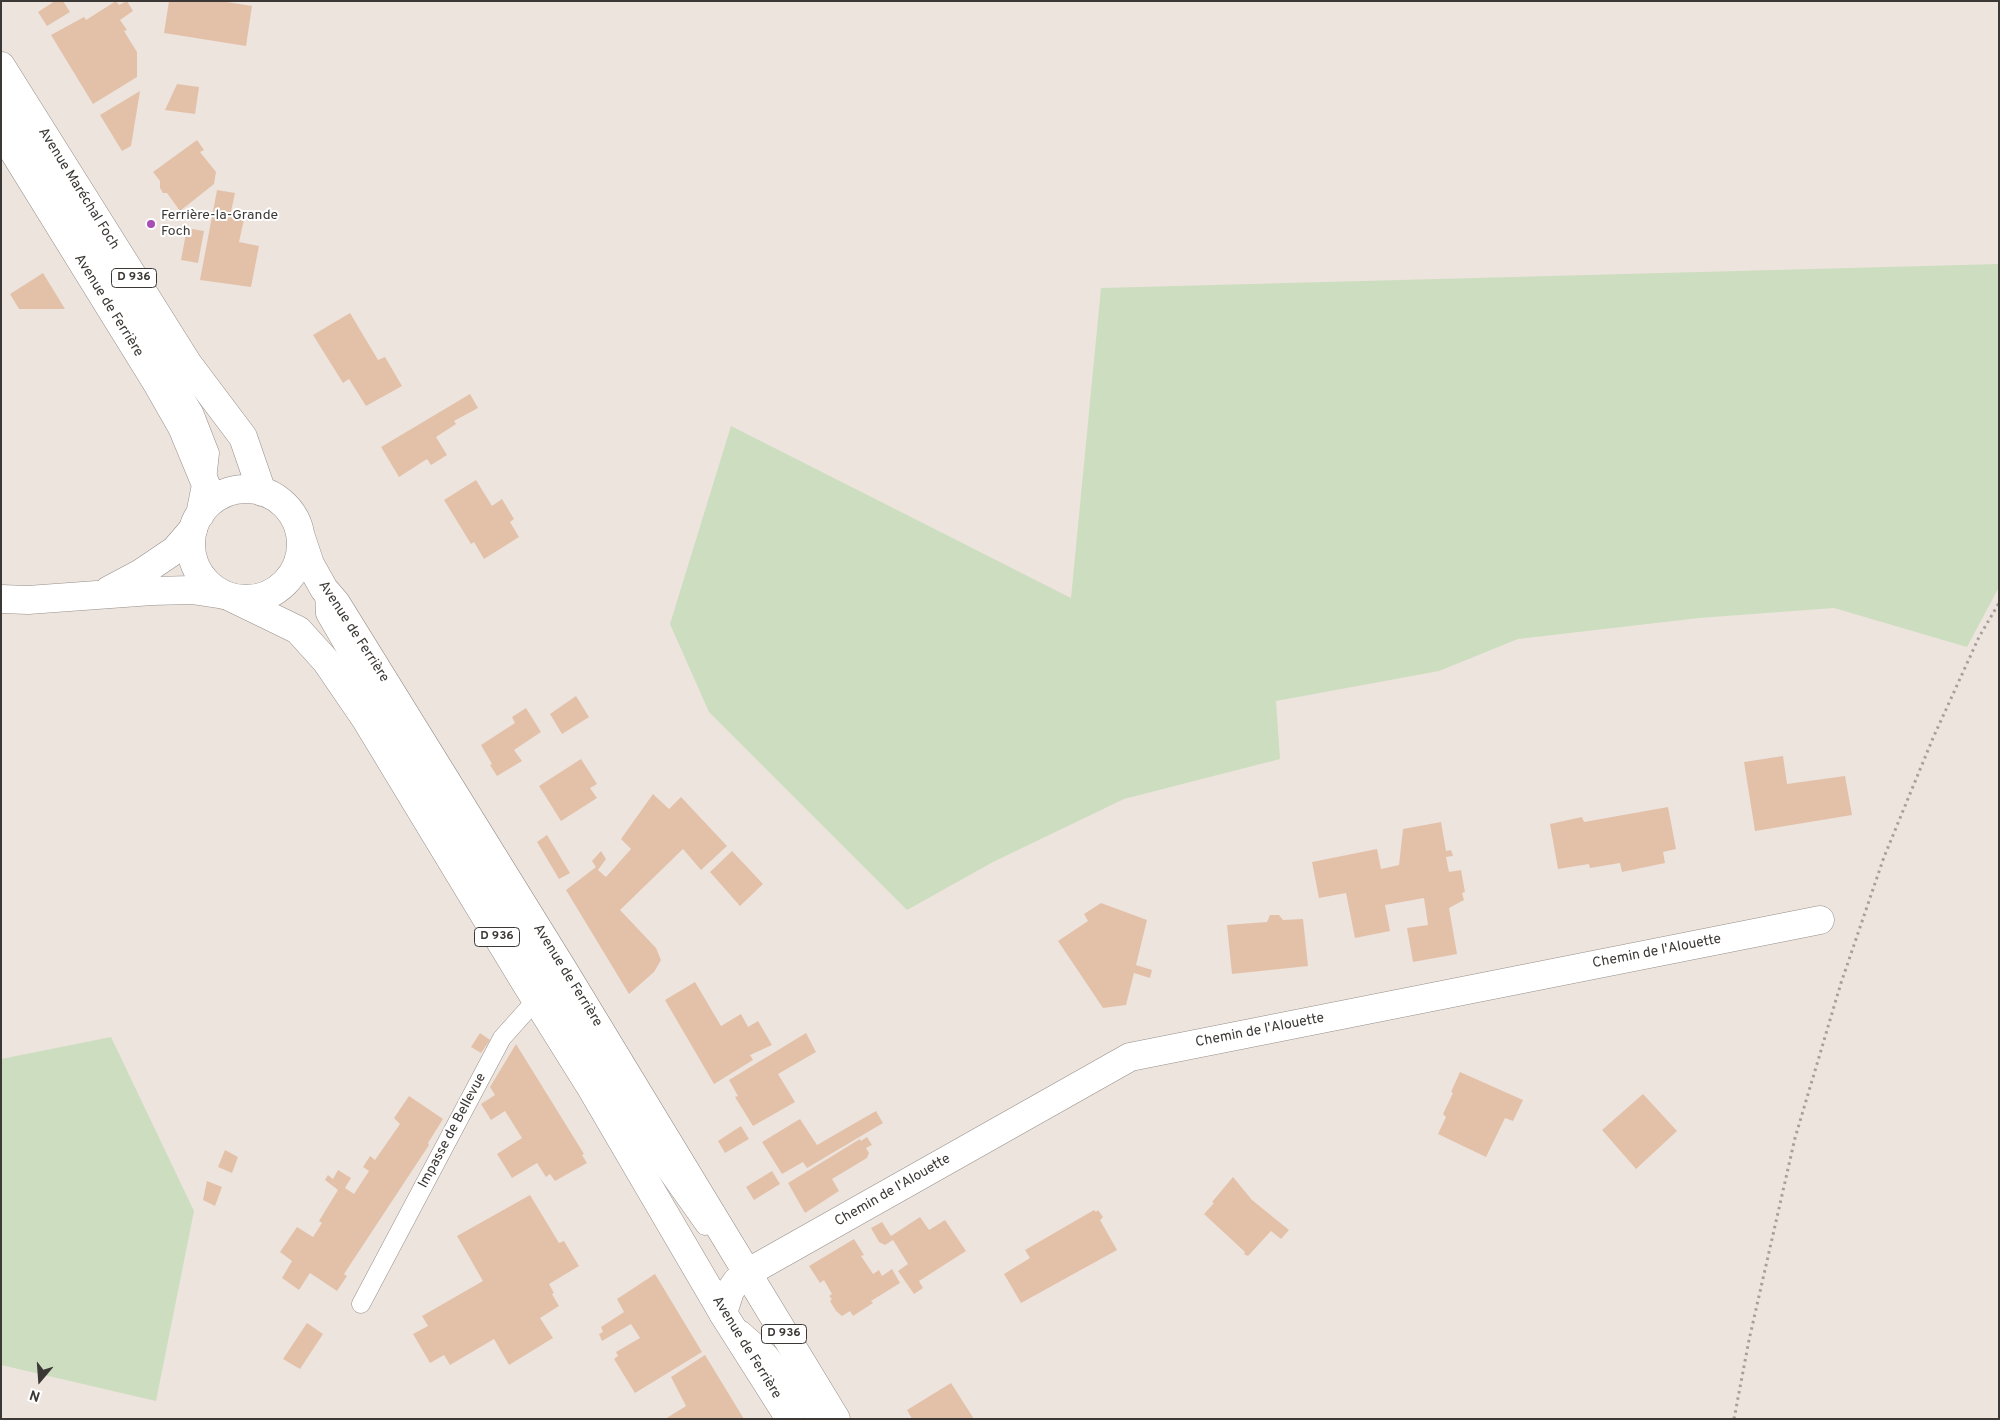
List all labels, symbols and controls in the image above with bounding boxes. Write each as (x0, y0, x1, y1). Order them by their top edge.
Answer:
street label: Avenue Maréchal Foch (34, 125, 122, 253)
place label: Ferrière-la-Grande Foch (161, 208, 278, 240)
marker: Ferrière-la-Grande Foch (145, 218, 157, 230)
street label: Avenue de Ferrière (70, 252, 146, 360)
road number: D 936 (112, 268, 156, 288)
street label: Avenue de Ferrière (314, 578, 392, 686)
street label: Avenue de Ferrière (529, 922, 605, 1030)
road number: D 936 (474, 928, 520, 946)
street label: Chemin de l'Alouette (1591, 931, 1723, 973)
street label: Chemin de l'Alouette (1194, 1010, 1326, 1052)
street label: Impasse de Bellevue (416, 1071, 490, 1191)
street label: Chemin de l'Alouette (832, 1151, 954, 1231)
street label: Avenue de Ferrière (708, 1294, 784, 1402)
road number: D 936 (762, 1325, 806, 1344)
north arrow (15, 1355, 65, 1405)
text: N (28, 1385, 43, 1404)

